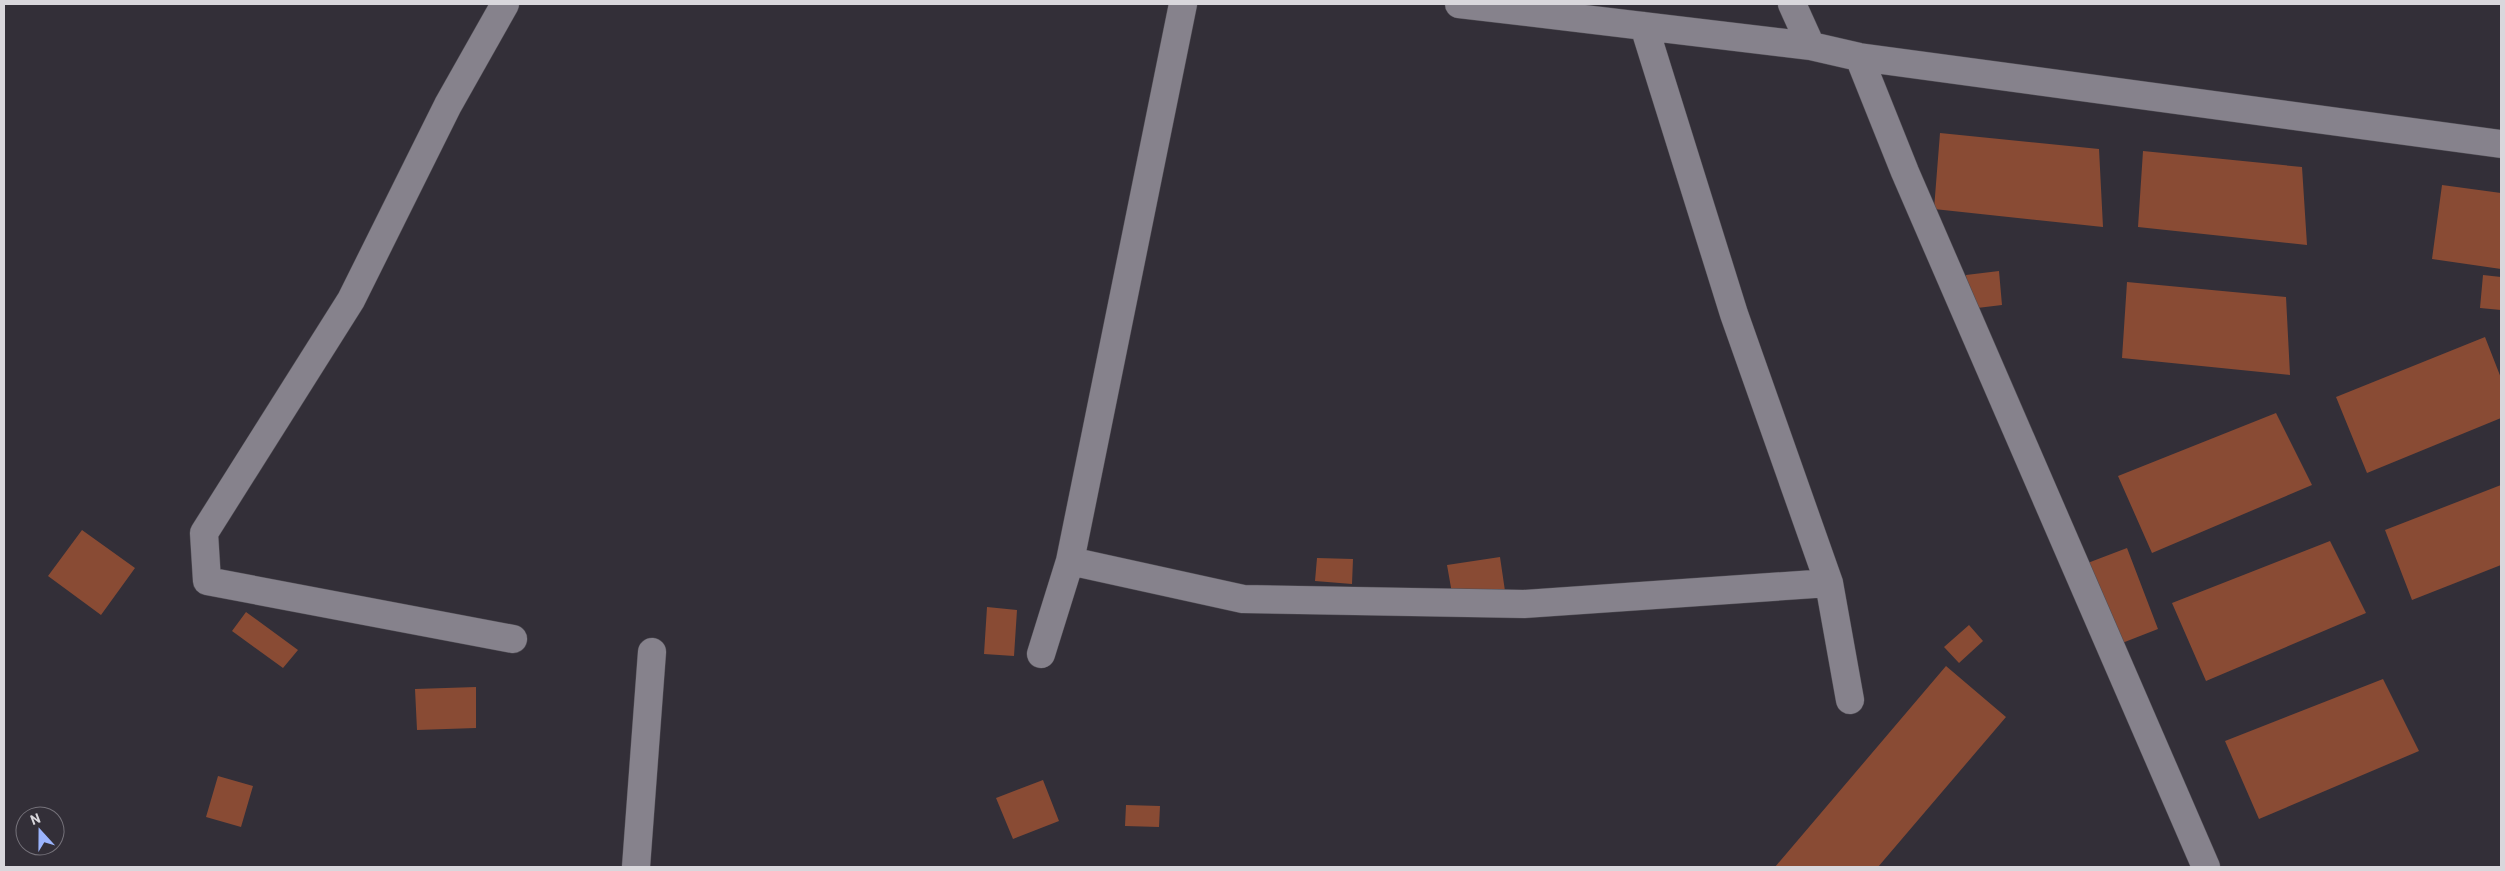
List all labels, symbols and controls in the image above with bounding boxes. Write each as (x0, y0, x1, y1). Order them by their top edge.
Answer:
north arrow (15, 806, 65, 856)
text: N (28, 809, 43, 828)

